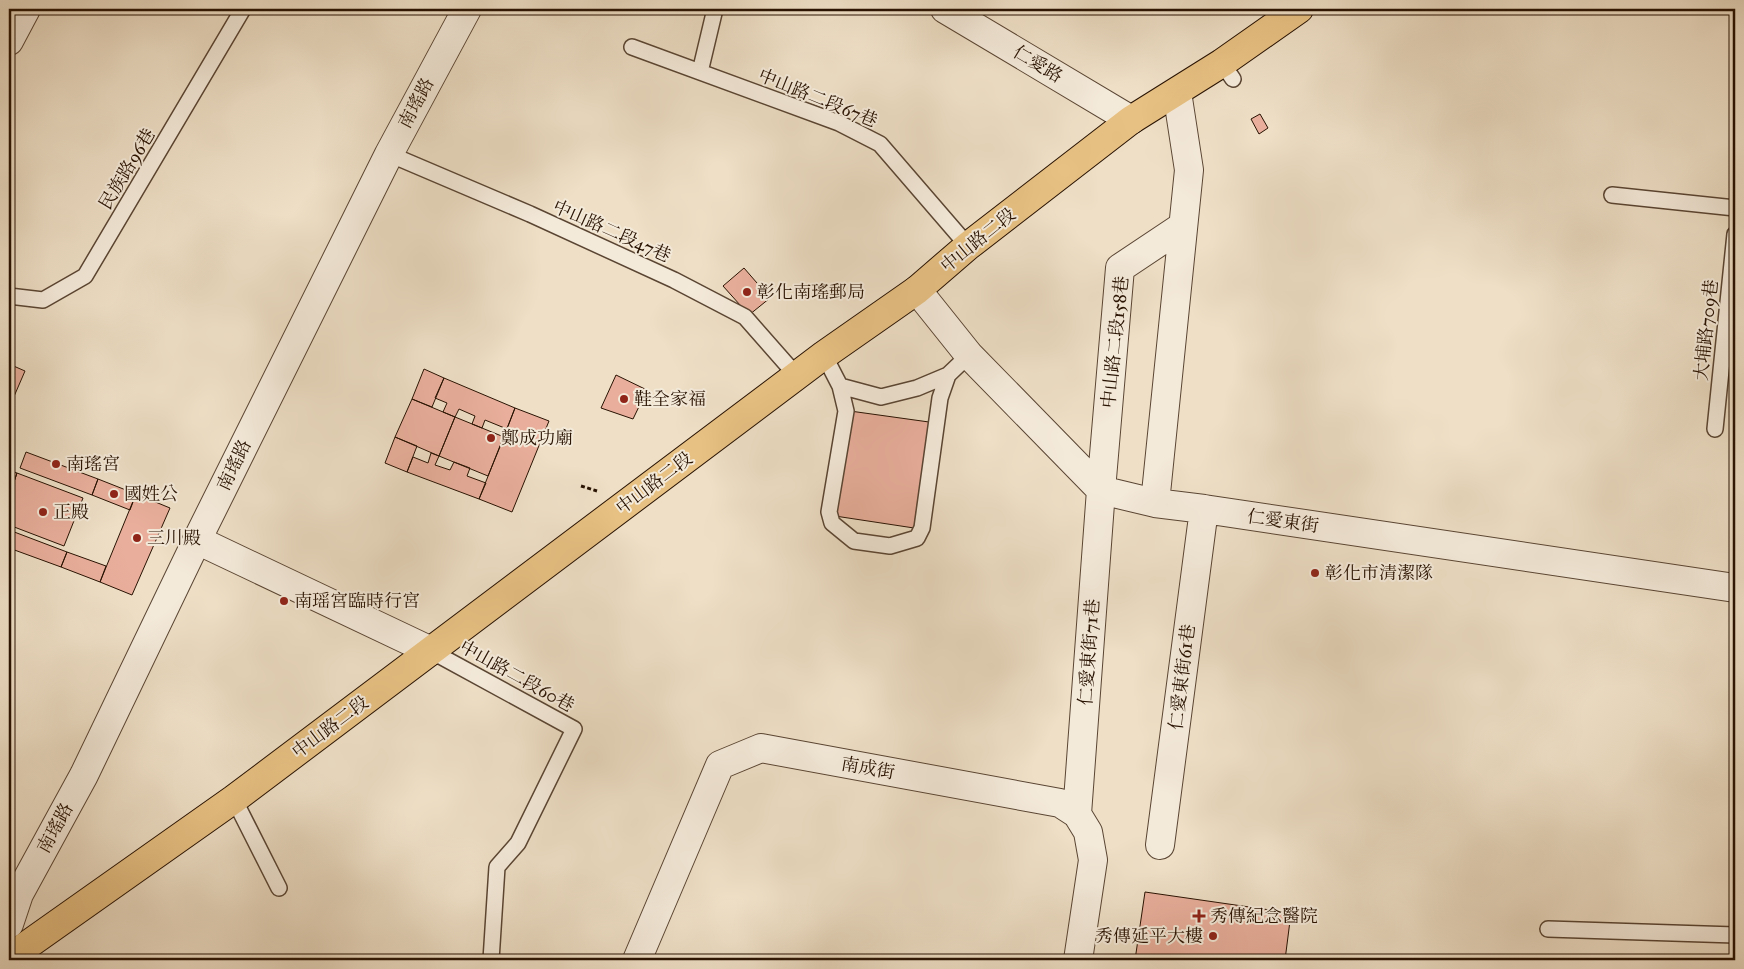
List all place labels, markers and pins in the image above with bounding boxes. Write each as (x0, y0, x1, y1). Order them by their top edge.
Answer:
place label: 彰化南瑤郵局 (757, 281, 865, 303)
marker: 彰化南瑤郵局 (741, 286, 753, 298)
place label: 鞋全家福 (634, 388, 706, 410)
marker: 鞋全家福 (618, 393, 630, 405)
place label: 鄭成功廟 (501, 427, 573, 449)
marker: 鄭成功廟 (485, 432, 497, 444)
place label: 南瑤宮 (66, 453, 120, 475)
marker: 南瑤宮 (50, 458, 62, 470)
place label: 國姓公 (124, 483, 178, 505)
marker: 國姓公 (108, 488, 120, 500)
place label: 正殿 (53, 501, 89, 523)
marker: 正殿 (37, 506, 49, 518)
place label: 三川殿 (147, 527, 201, 549)
marker: 三川殿 (131, 532, 143, 544)
place label: 彰化市清潔隊 (1325, 562, 1433, 584)
marker: 彰化市清潔隊 (1309, 567, 1321, 579)
place label: 南瑶宮臨時行宮 (294, 590, 420, 612)
marker: 南瑶宮臨時行宮 (278, 595, 290, 607)
place label: 秀傳紀念醫院 (1210, 905, 1318, 927)
marker: 秀傳紀念醫院 (1192, 909, 1206, 923)
place label: 秀傳延平大樓 (1095, 925, 1203, 947)
marker: 秀傳延平大樓 (1207, 930, 1219, 942)

